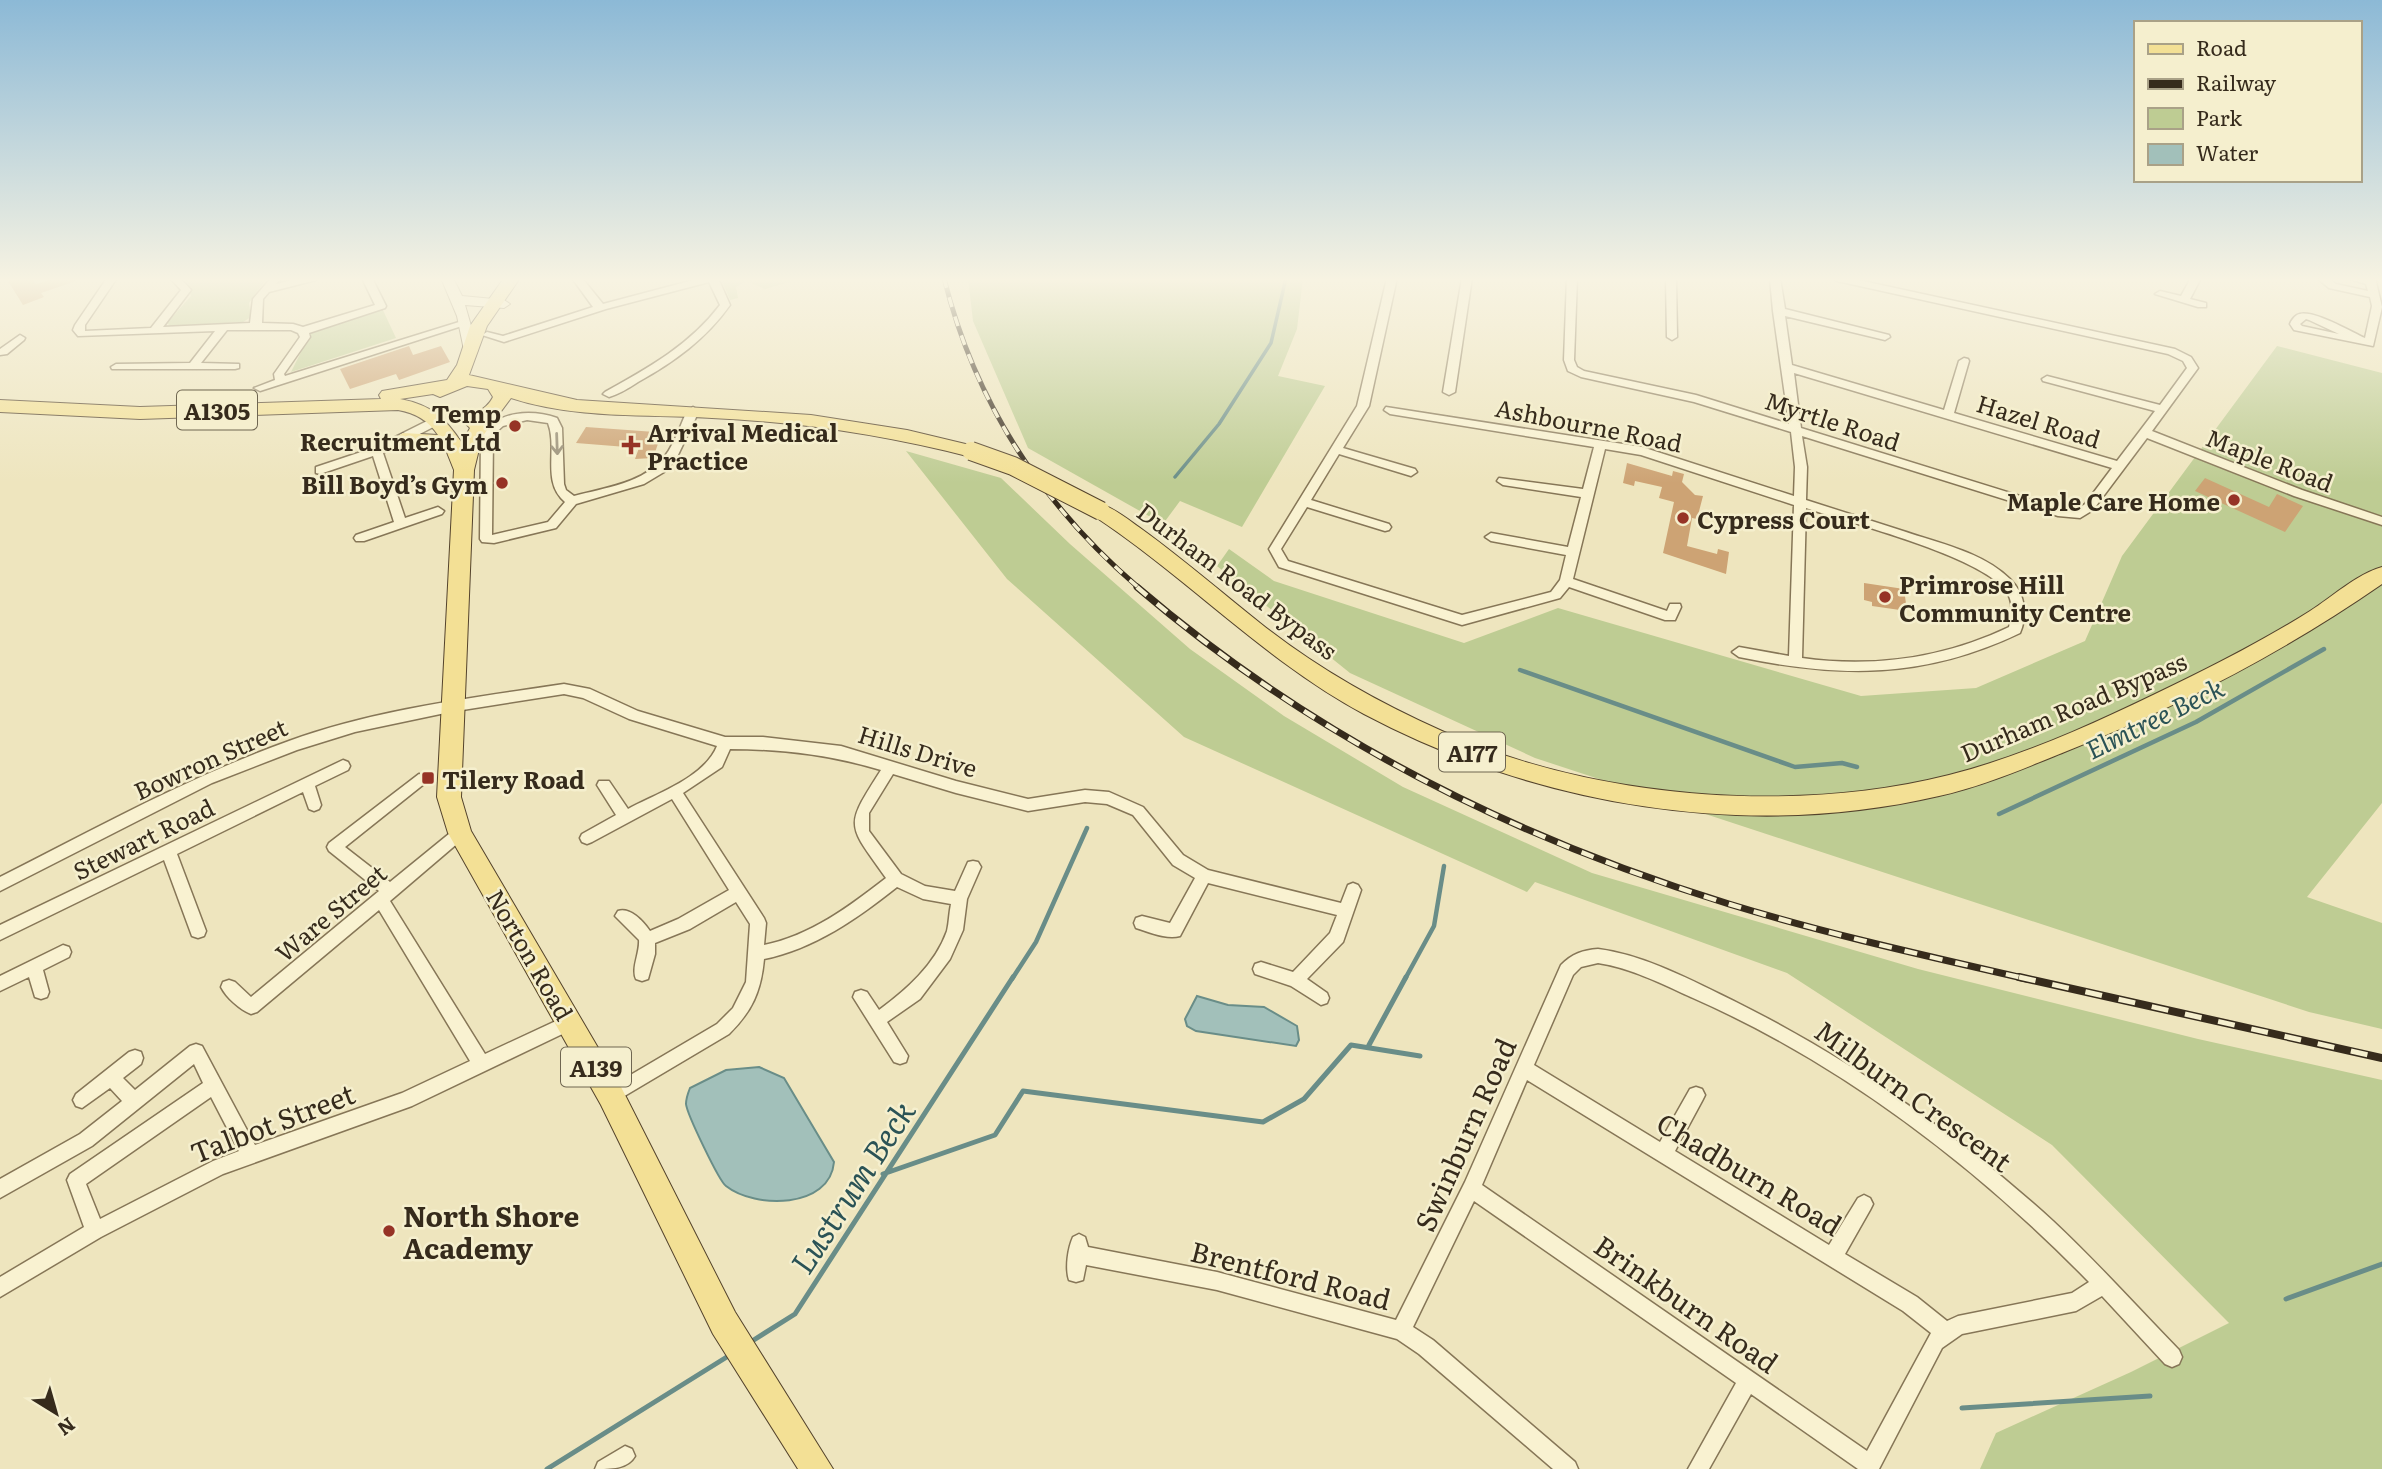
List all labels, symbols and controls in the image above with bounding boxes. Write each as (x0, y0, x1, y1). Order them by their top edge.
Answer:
legend (2134, 21, 2361, 182)
text: Road (2196, 31, 2247, 62)
text: Railway (2196, 66, 2277, 97)
text: Park (2196, 101, 2242, 132)
text: Water (2196, 136, 2258, 167)
street label: Myrtle Road (1761, 382, 1905, 458)
street label: Hazel Road (1973, 385, 2106, 456)
street label: Ashbourne Road (1492, 389, 1686, 459)
road number: A1305 (177, 390, 257, 430)
place label: Temp Recruitment Ltd (300, 395, 501, 458)
place label: Arrival Medical Practice (647, 414, 838, 477)
marker: Temp Recruitment Ltd (507, 418, 523, 434)
street label: Maple Road (2201, 419, 2339, 499)
one-way arrow (550, 432, 563, 455)
marker: Arrival Medical Practice (621, 435, 641, 455)
place label: Bill Boyd’s Gym (301, 466, 488, 501)
marker: Bill Boyd’s Gym (494, 475, 510, 491)
place label: Maple Care Home (2007, 483, 2220, 518)
marker: Maple Care Home (2226, 492, 2242, 508)
street label: Durham Road Bypass (1131, 493, 1345, 667)
place label: Cypress Court (1697, 501, 1871, 536)
marker: Cypress Court (1675, 510, 1691, 526)
place label: Primrose Hill Community Centre (1899, 566, 2131, 629)
marker: Primrose Hill Community Centre (1877, 589, 1893, 605)
street label: Durham Road Bypass (1955, 642, 2192, 769)
water label: Elmtree Beck (2078, 666, 2231, 767)
street label: Bowron Street (128, 708, 293, 807)
street label: Hills Drive (854, 715, 982, 785)
road number: A177 (1439, 732, 1505, 772)
place label: Tilery Road (442, 761, 585, 796)
marker: Tilery Road (420, 770, 436, 786)
street label: Stewart Road (67, 789, 220, 887)
street label: Ware Street (267, 855, 393, 969)
street label: Norton Road (479, 882, 583, 1026)
street label: Milburn Crescent (1807, 1009, 2022, 1181)
street label: Swinburn Road (1403, 1031, 1525, 1237)
road number: A139 (561, 1048, 631, 1086)
street label: Talbot Street (184, 1071, 361, 1173)
water label: Lustrum Beck (777, 1089, 925, 1282)
street label: Chadburn Road (1649, 1101, 1851, 1245)
place label: North Shore Academy (403, 1194, 579, 1268)
marker: North Shore Academy (381, 1223, 397, 1239)
street label: Brinkburn Road (1586, 1224, 1788, 1382)
street label: Brentford Road (1186, 1229, 1396, 1319)
north arrow (21, 1378, 91, 1448)
text: N (52, 1411, 82, 1443)

